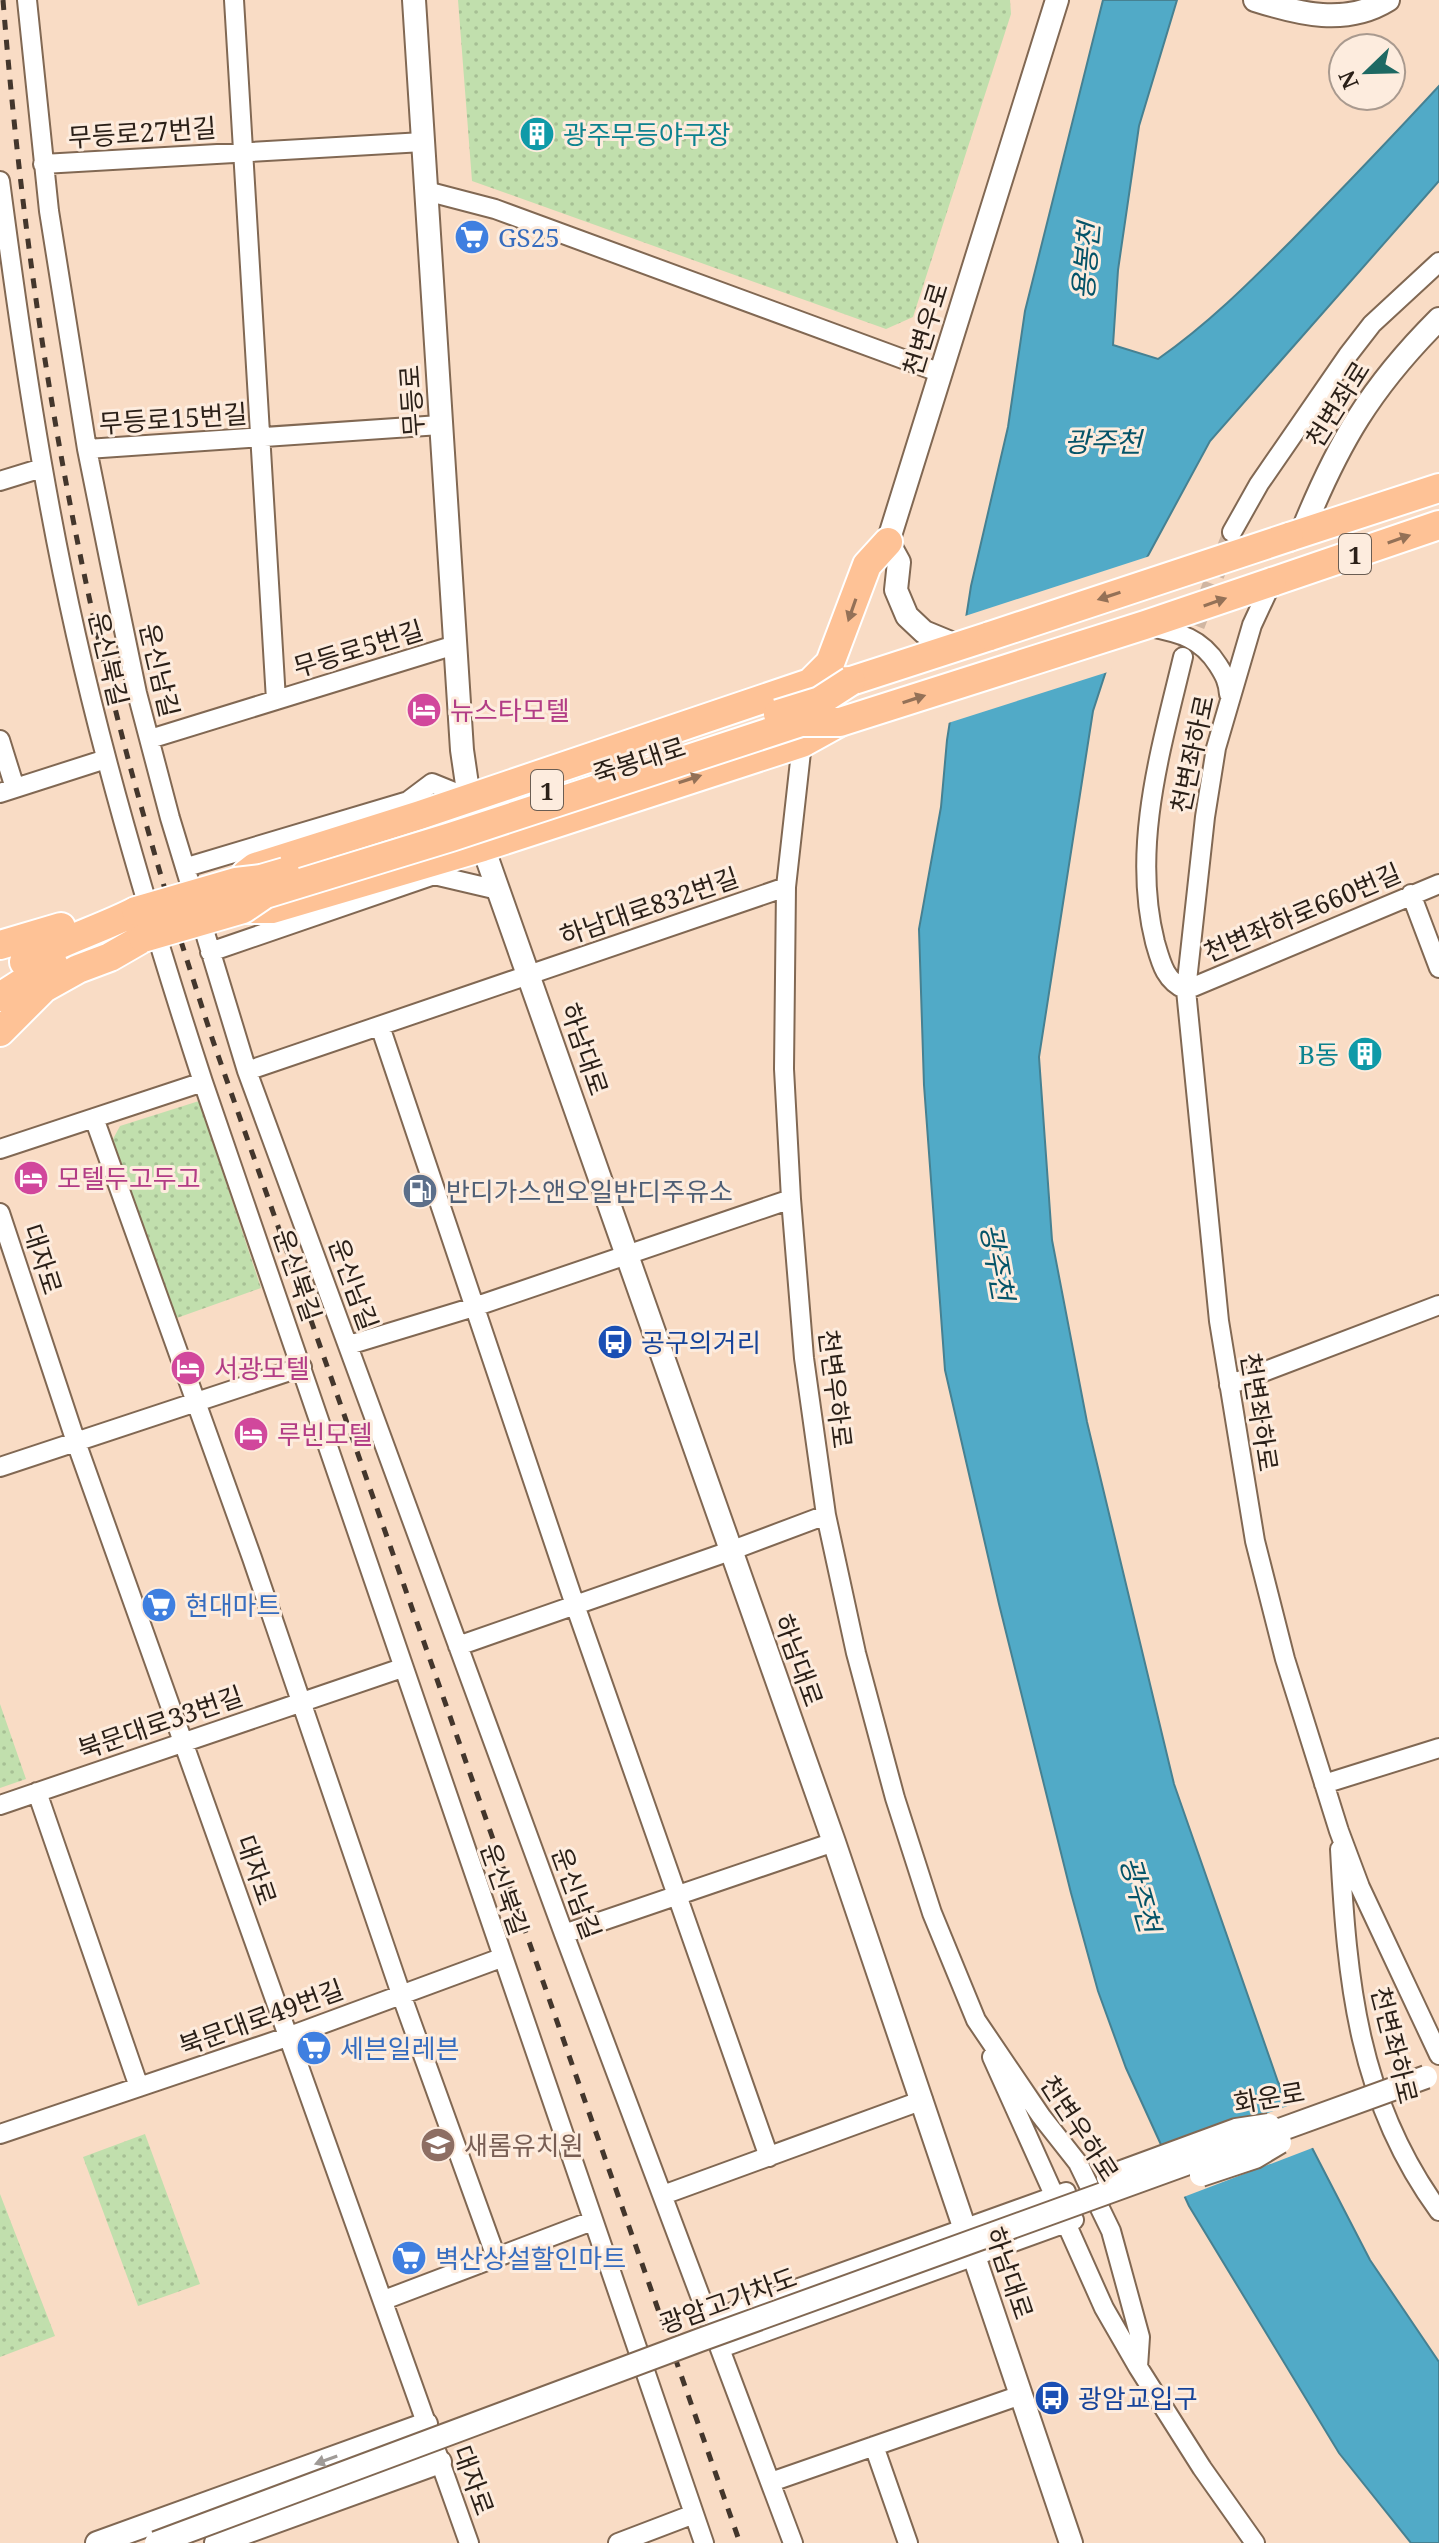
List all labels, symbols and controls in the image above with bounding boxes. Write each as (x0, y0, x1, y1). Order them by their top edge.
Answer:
north arrow (1327, 32, 1407, 112)
text: N (1330, 66, 1365, 94)
street label: 무등로27번길 (67, 109, 217, 155)
building icon: 광주무등야구장 (518, 115, 556, 153)
place label: 광주무등야구장 (563, 116, 730, 152)
supermarket icon: GS25 (453, 218, 491, 256)
water label: 용봉천 (1063, 218, 1108, 301)
place label: GS25 (498, 219, 560, 255)
street label: 천변우로 (894, 278, 956, 380)
street label: 천변좌로 (1296, 354, 1378, 454)
street label: 무등로 (391, 364, 431, 438)
street label: 무등로15번길 (98, 395, 248, 441)
water label: 광주천 (1064, 422, 1145, 460)
one-way arrow (1387, 532, 1411, 545)
road number: 1 (1339, 534, 1371, 574)
one-way arrow (1096, 591, 1120, 603)
one-way arrow (1203, 595, 1227, 607)
one-way arrow (845, 598, 857, 622)
street label: 운신북길 (81, 608, 137, 710)
street label: 무등로5번길 (289, 611, 427, 685)
street label: 운신남길 (132, 619, 188, 721)
hotel icon: 뉴스타모텔 (405, 691, 443, 729)
place label: 뉴스타모텔 (450, 692, 570, 728)
one-way arrow (902, 692, 926, 704)
street label: 천변좌하로 (1162, 692, 1222, 816)
street label: 죽봉대로 (588, 728, 690, 792)
road number: 1 (531, 770, 563, 810)
one-way arrow (678, 773, 702, 785)
street label: 천변좌하로660번길 (1198, 854, 1406, 970)
street label: 하남대로832번길 (555, 859, 743, 953)
street label: 하남대로 (552, 998, 618, 1100)
building icon: B동 (1346, 1035, 1384, 1073)
place label: B동 (1298, 1036, 1339, 1072)
hotel icon: 모텔두고두고 (12, 1159, 50, 1197)
place label: 모텔두고두고 (57, 1160, 201, 1196)
fuel station icon: 반디가스앤오일반디주유소 (401, 1172, 439, 1210)
place label: 반디가스앤오일반디주유소 (446, 1173, 733, 1209)
street label: 대자로 (15, 1219, 71, 1299)
water label: 광주천 (973, 1221, 1024, 1307)
street label: 운신북길 (265, 1224, 331, 1326)
street label: 운신남길 (321, 1233, 387, 1335)
bus stop icon: 공구의거리 (596, 1323, 634, 1361)
place label: 공구의거리 (641, 1324, 761, 1360)
street label: 천변우하로 (811, 1327, 861, 1451)
hotel icon: 서광모텔 (169, 1349, 207, 1387)
place label: 서광모텔 (214, 1350, 310, 1386)
street label: 천변좌하로 (1233, 1350, 1287, 1474)
hotel icon: 루빈모텔 (232, 1415, 270, 1453)
place label: 루빈모텔 (277, 1416, 373, 1452)
supermarket icon: 현대마트 (140, 1586, 178, 1624)
place label: 현대마트 (185, 1587, 281, 1623)
street label: 하남대로 (766, 1609, 832, 1711)
street label: 북문대로33번길 (73, 1677, 247, 1767)
street label: 대자로 (228, 1830, 286, 1910)
street label: 운신북길 (472, 1838, 538, 1940)
street label: 운신남길 (544, 1842, 610, 1944)
water label: 광주천 (1112, 1852, 1171, 1939)
street label: 북문대로49번길 (174, 1971, 348, 2063)
street label: 천변좌하로 (1363, 1983, 1427, 2107)
supermarket icon: 세븐일레븐 (295, 2029, 333, 2067)
place label: 세븐일레븐 (340, 2030, 460, 2066)
street label: 천변우하로 (1032, 2068, 1128, 2188)
street label: 화운로 (1231, 2073, 1307, 2121)
school or university icon: 새롬유치원 (419, 2126, 457, 2164)
place label: 새롬유치원 (464, 2127, 584, 2163)
street label: 하남대로 (977, 2222, 1043, 2324)
supermarket icon: 벽산상설할인마트 (390, 2239, 428, 2277)
place label: 벽산상설할인마트 (435, 2240, 626, 2276)
street label: 광암고가차도 (654, 2259, 802, 2341)
bus stop icon: 광암교입구 (1033, 2379, 1071, 2417)
place label: 광암교입구 (1078, 2380, 1198, 2416)
street label: 대자로 (445, 2440, 503, 2520)
one-way arrow (314, 2455, 338, 2467)

